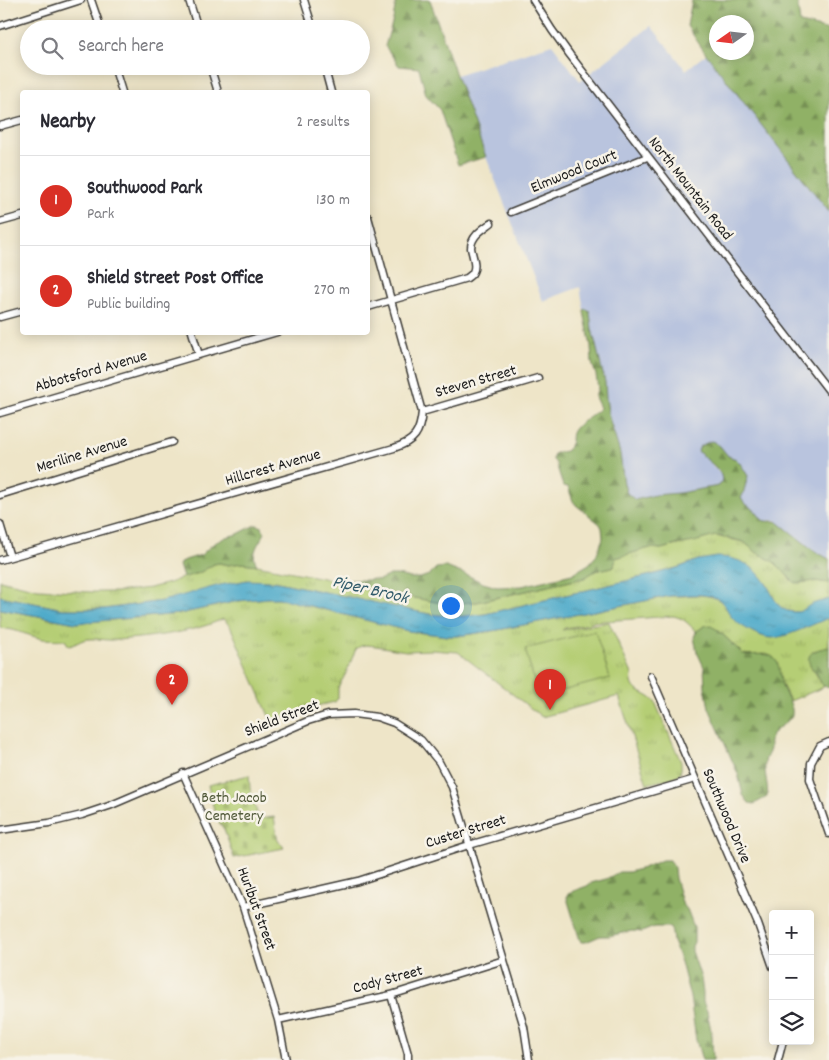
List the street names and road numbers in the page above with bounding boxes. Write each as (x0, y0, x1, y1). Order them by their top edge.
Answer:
street label: North Mountain Road (642, 132, 738, 246)
street label: Elmwood Court (527, 144, 621, 200)
street label: Abbotsford Avenue (32, 345, 150, 399)
street label: Steven Street (433, 359, 519, 405)
street label: Meriline Avenue (34, 430, 130, 480)
street label: Hillcrest Avenue (223, 443, 323, 493)
street label: Shield Street (241, 694, 323, 744)
street label: Southwood Drive (696, 765, 756, 867)
street label: Custer Street (423, 809, 509, 855)
street label: Hurlbut Street (230, 864, 282, 954)
street label: Cody Street (350, 960, 426, 1000)

